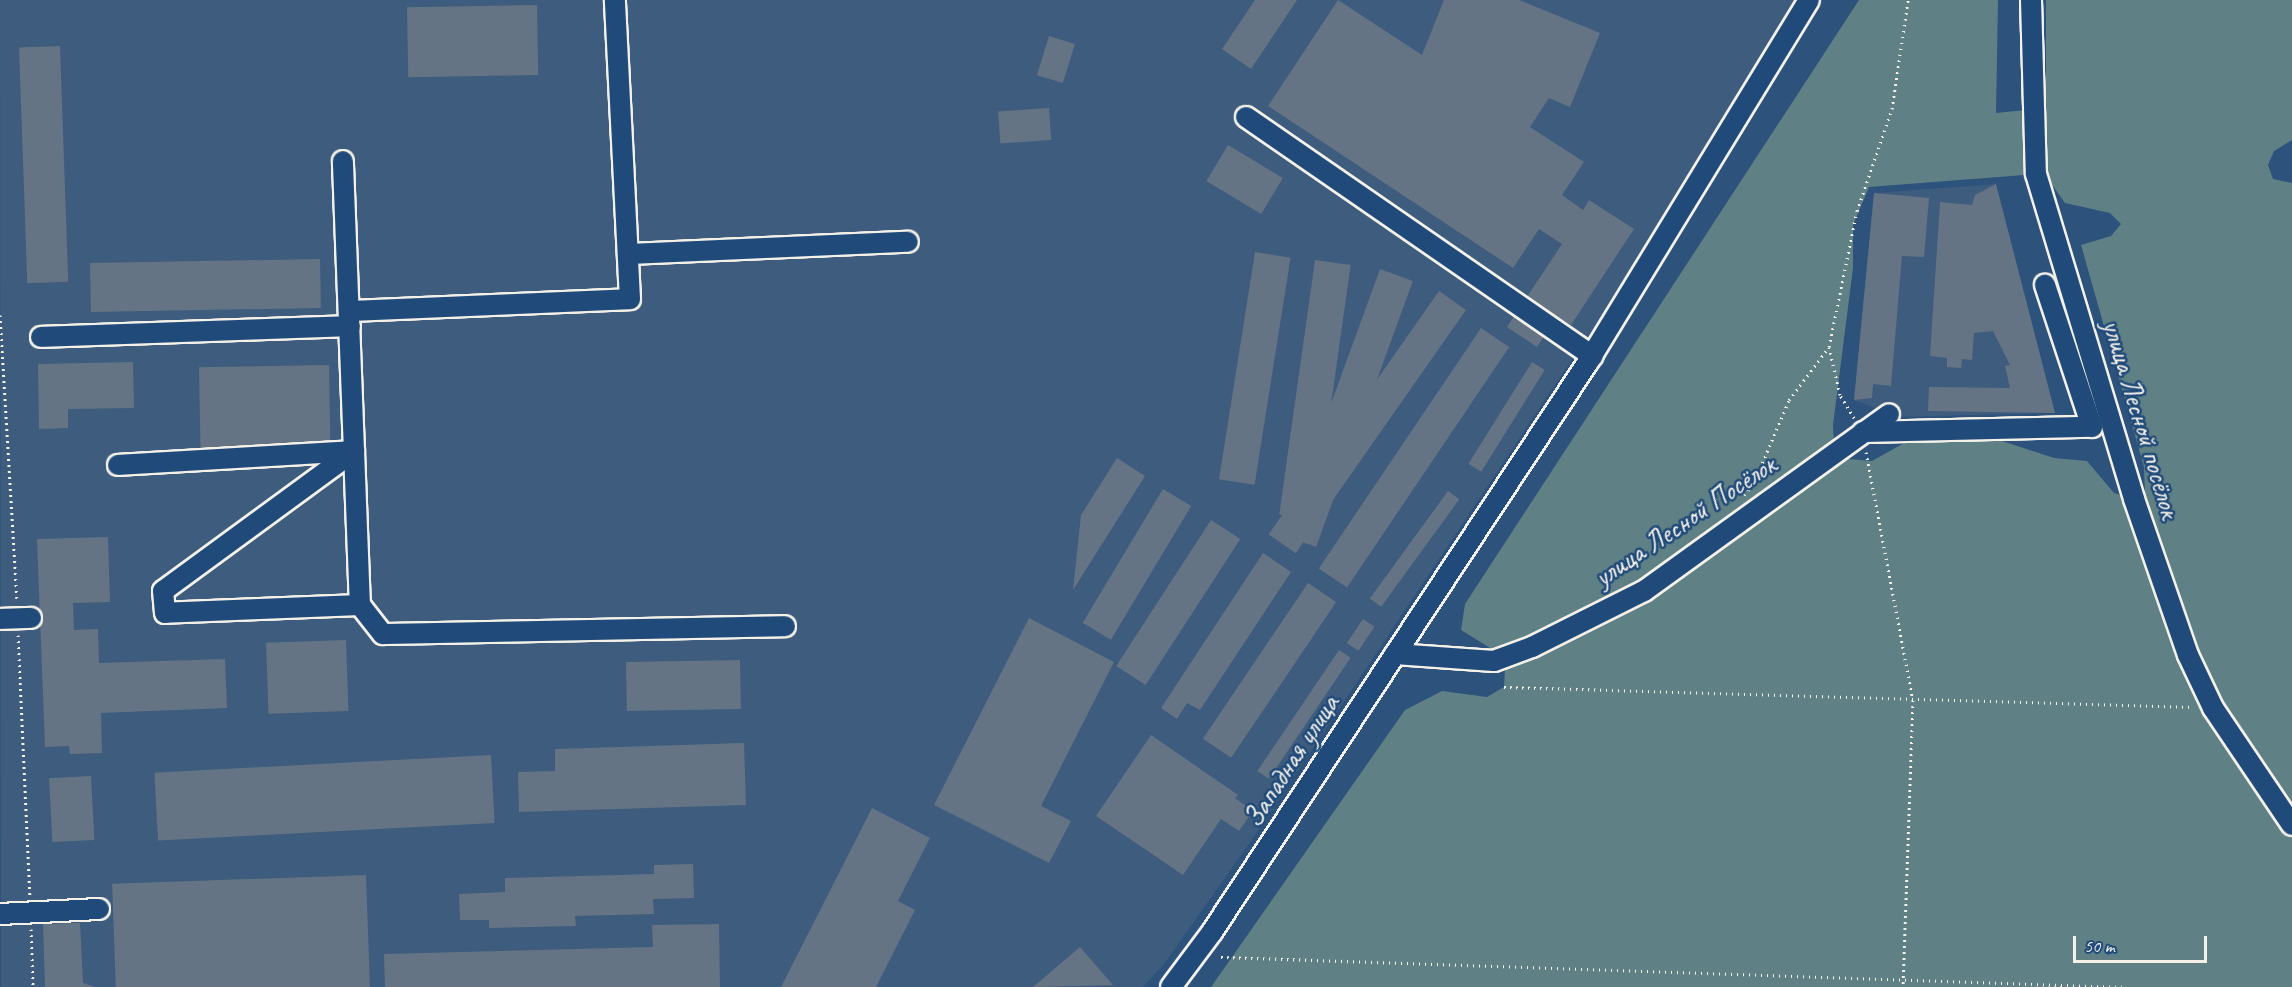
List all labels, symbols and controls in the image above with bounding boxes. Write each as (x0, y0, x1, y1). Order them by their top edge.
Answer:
street label: улица Лесной посёлок (2095, 316, 2187, 522)
street label: улица Лесной Посёлок (1588, 448, 1782, 594)
street label: Западная улица (1235, 688, 1347, 834)
scale bar (2076, 924, 2210, 962)
text: 50 m (2084, 935, 2115, 957)

